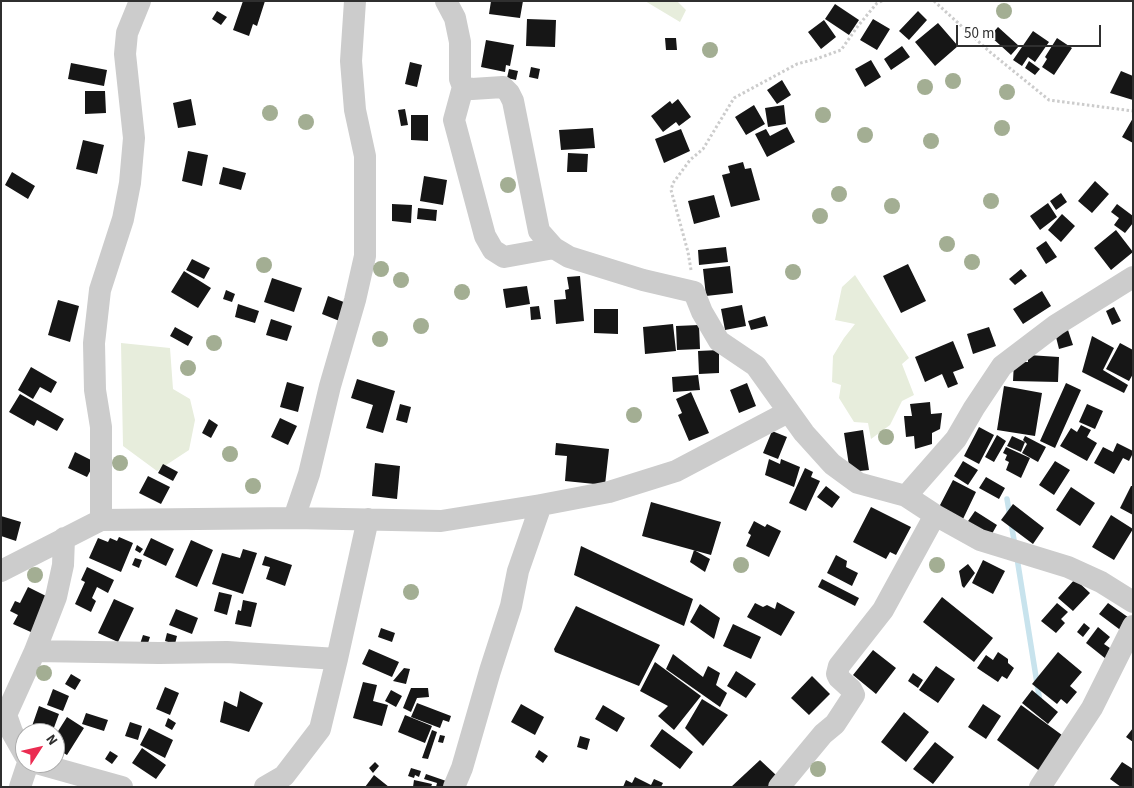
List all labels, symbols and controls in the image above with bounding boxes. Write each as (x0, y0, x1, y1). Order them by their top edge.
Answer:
scale bar (959, 15, 1104, 47)
text: 50 m (964, 23, 994, 44)
north arrow (15, 723, 65, 773)
text: N (41, 730, 62, 750)

